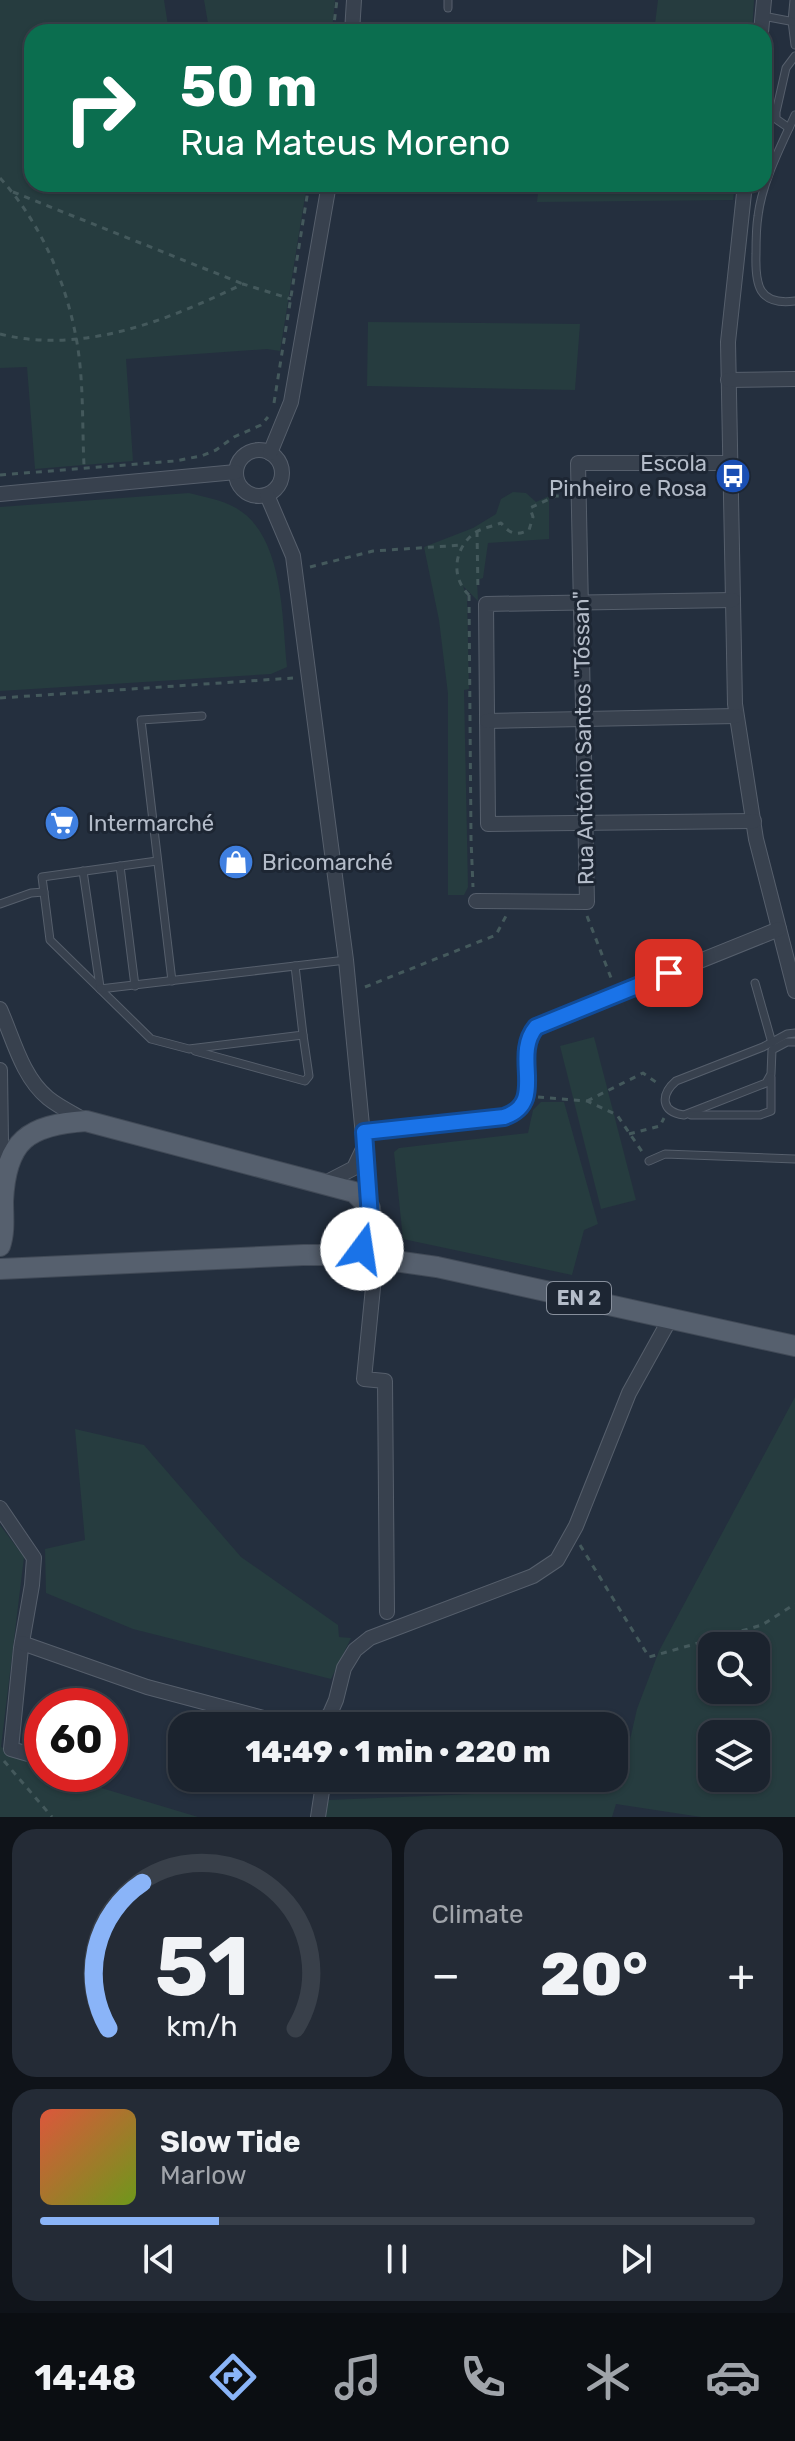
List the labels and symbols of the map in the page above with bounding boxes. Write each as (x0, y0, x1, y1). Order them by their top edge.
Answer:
place label: Escola Pinheiro e Rosa (549, 450, 707, 502)
bus stop icon: Escola Pinheiro e Rosa (714, 457, 752, 495)
street label: Rua António Santos "Tóssan" (567, 591, 600, 885)
supermarket icon: Intermarché (43, 804, 81, 842)
place label: Intermarché (88, 810, 214, 837)
shop icon: Bricomarché (217, 843, 255, 881)
place label: Bricomarché (262, 849, 393, 876)
pin (635, 939, 703, 1007)
position arrow (320, 1207, 404, 1291)
road number: EN 2 (547, 1282, 611, 1314)
speed limit sign: 60 (24, 1688, 128, 1792)

